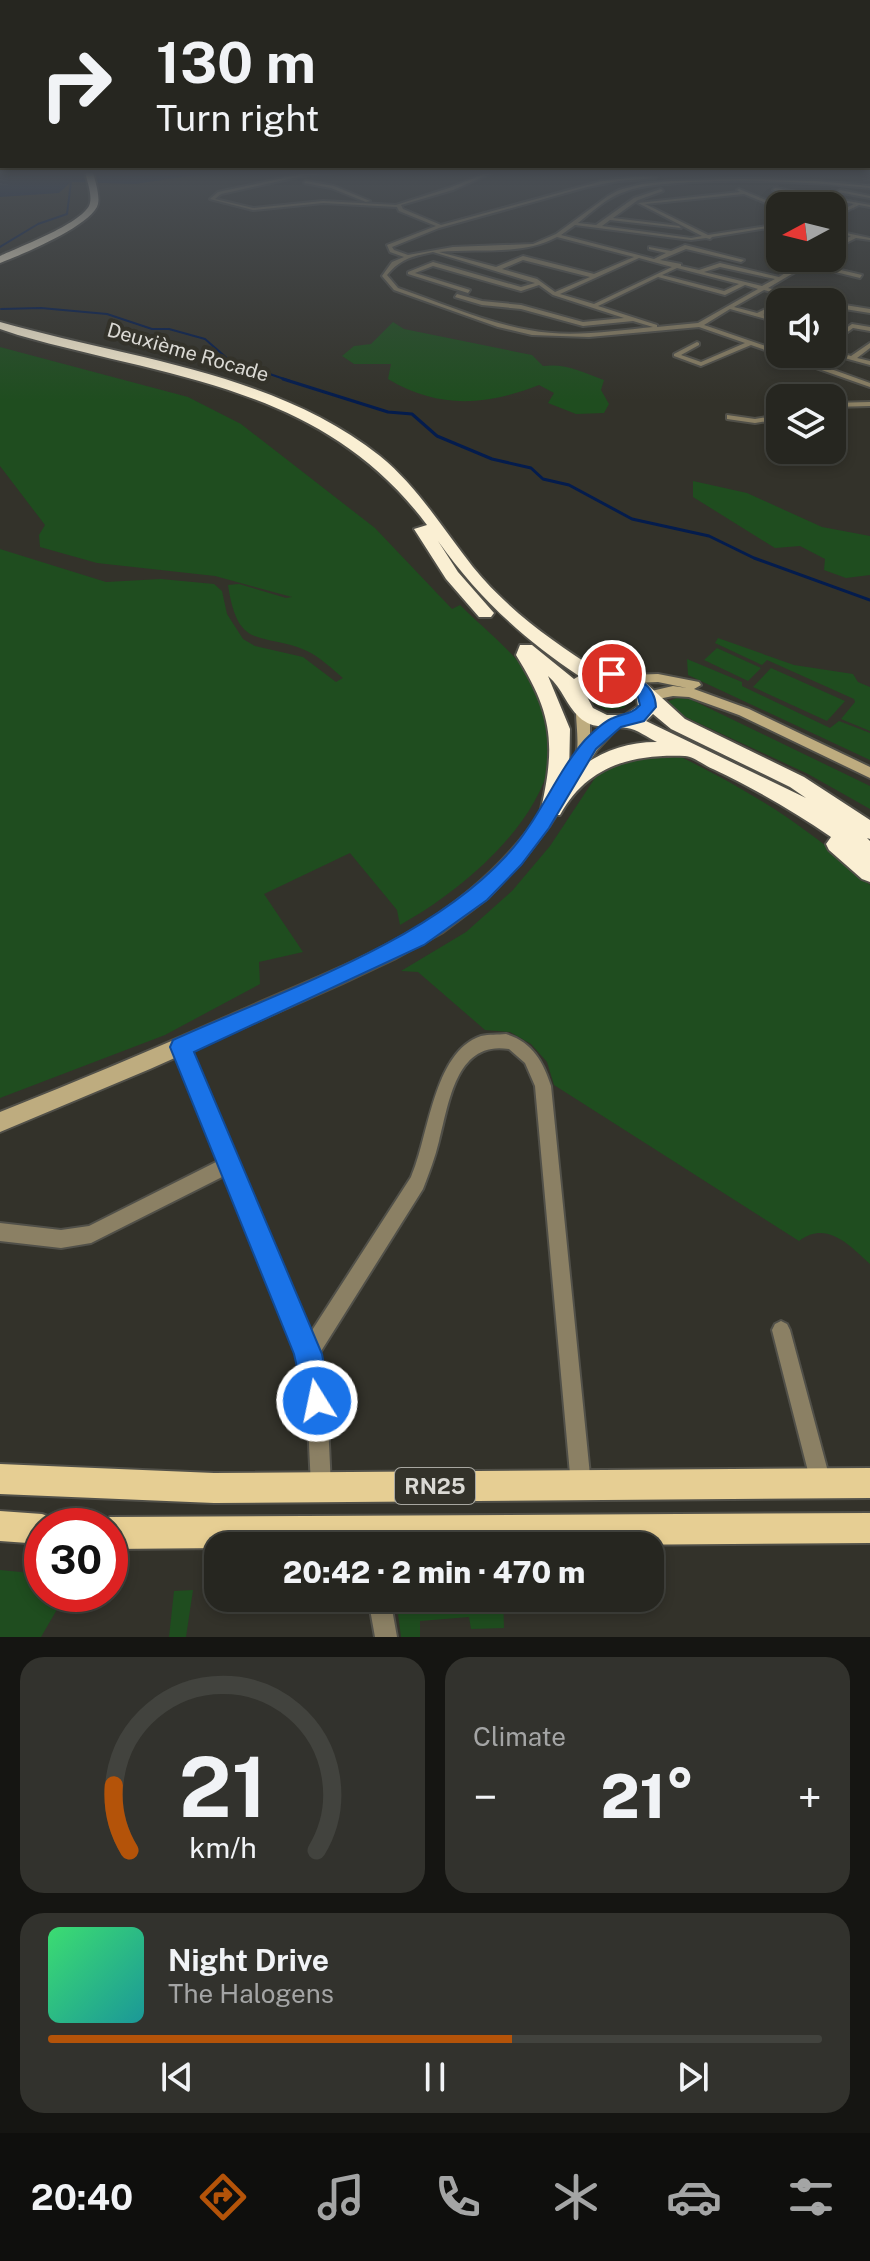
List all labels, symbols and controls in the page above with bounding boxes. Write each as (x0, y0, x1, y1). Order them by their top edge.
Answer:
text: 130 m (156, 30, 316, 96)
icon: right (24, 32, 128, 136)
text: Turn right (156, 97, 319, 139)
north arrow (766, 192, 846, 272)
map controls (766, 192, 846, 464)
button: sound (766, 288, 846, 368)
street label: Deuxième Rocade (104, 317, 272, 387)
button: layers (766, 384, 846, 464)
pin (578, 640, 646, 708)
icon: arrive (590, 652, 634, 696)
position arrow (275, 1359, 359, 1443)
road number: RN25 (395, 1468, 475, 1504)
speed limit sign: 30 (24, 1508, 128, 1612)
text: 20:42 · 2 min · 470 m (283, 1554, 585, 1590)
text: Climate (473, 1721, 566, 1752)
text: 21 (178, 1738, 267, 1836)
text: 21° (600, 1761, 695, 1832)
text: − (473, 1771, 497, 1823)
text: + (798, 1771, 822, 1823)
text: km/h (189, 1831, 256, 1864)
text: Night Drive (168, 1942, 329, 1978)
text: The Halogens (168, 1978, 334, 2009)
icon: previous (155, 2055, 199, 2099)
icon: pause (413, 2055, 457, 2099)
icon: next (671, 2055, 715, 2099)
icon: directions (195, 2169, 251, 2225)
icon: music (313, 2169, 369, 2225)
icon: phone (430, 2169, 486, 2225)
icon: climate (548, 2169, 604, 2225)
icon: car (666, 2169, 722, 2225)
icon: filters (783, 2169, 839, 2225)
text: 20:40 (31, 2176, 133, 2218)

